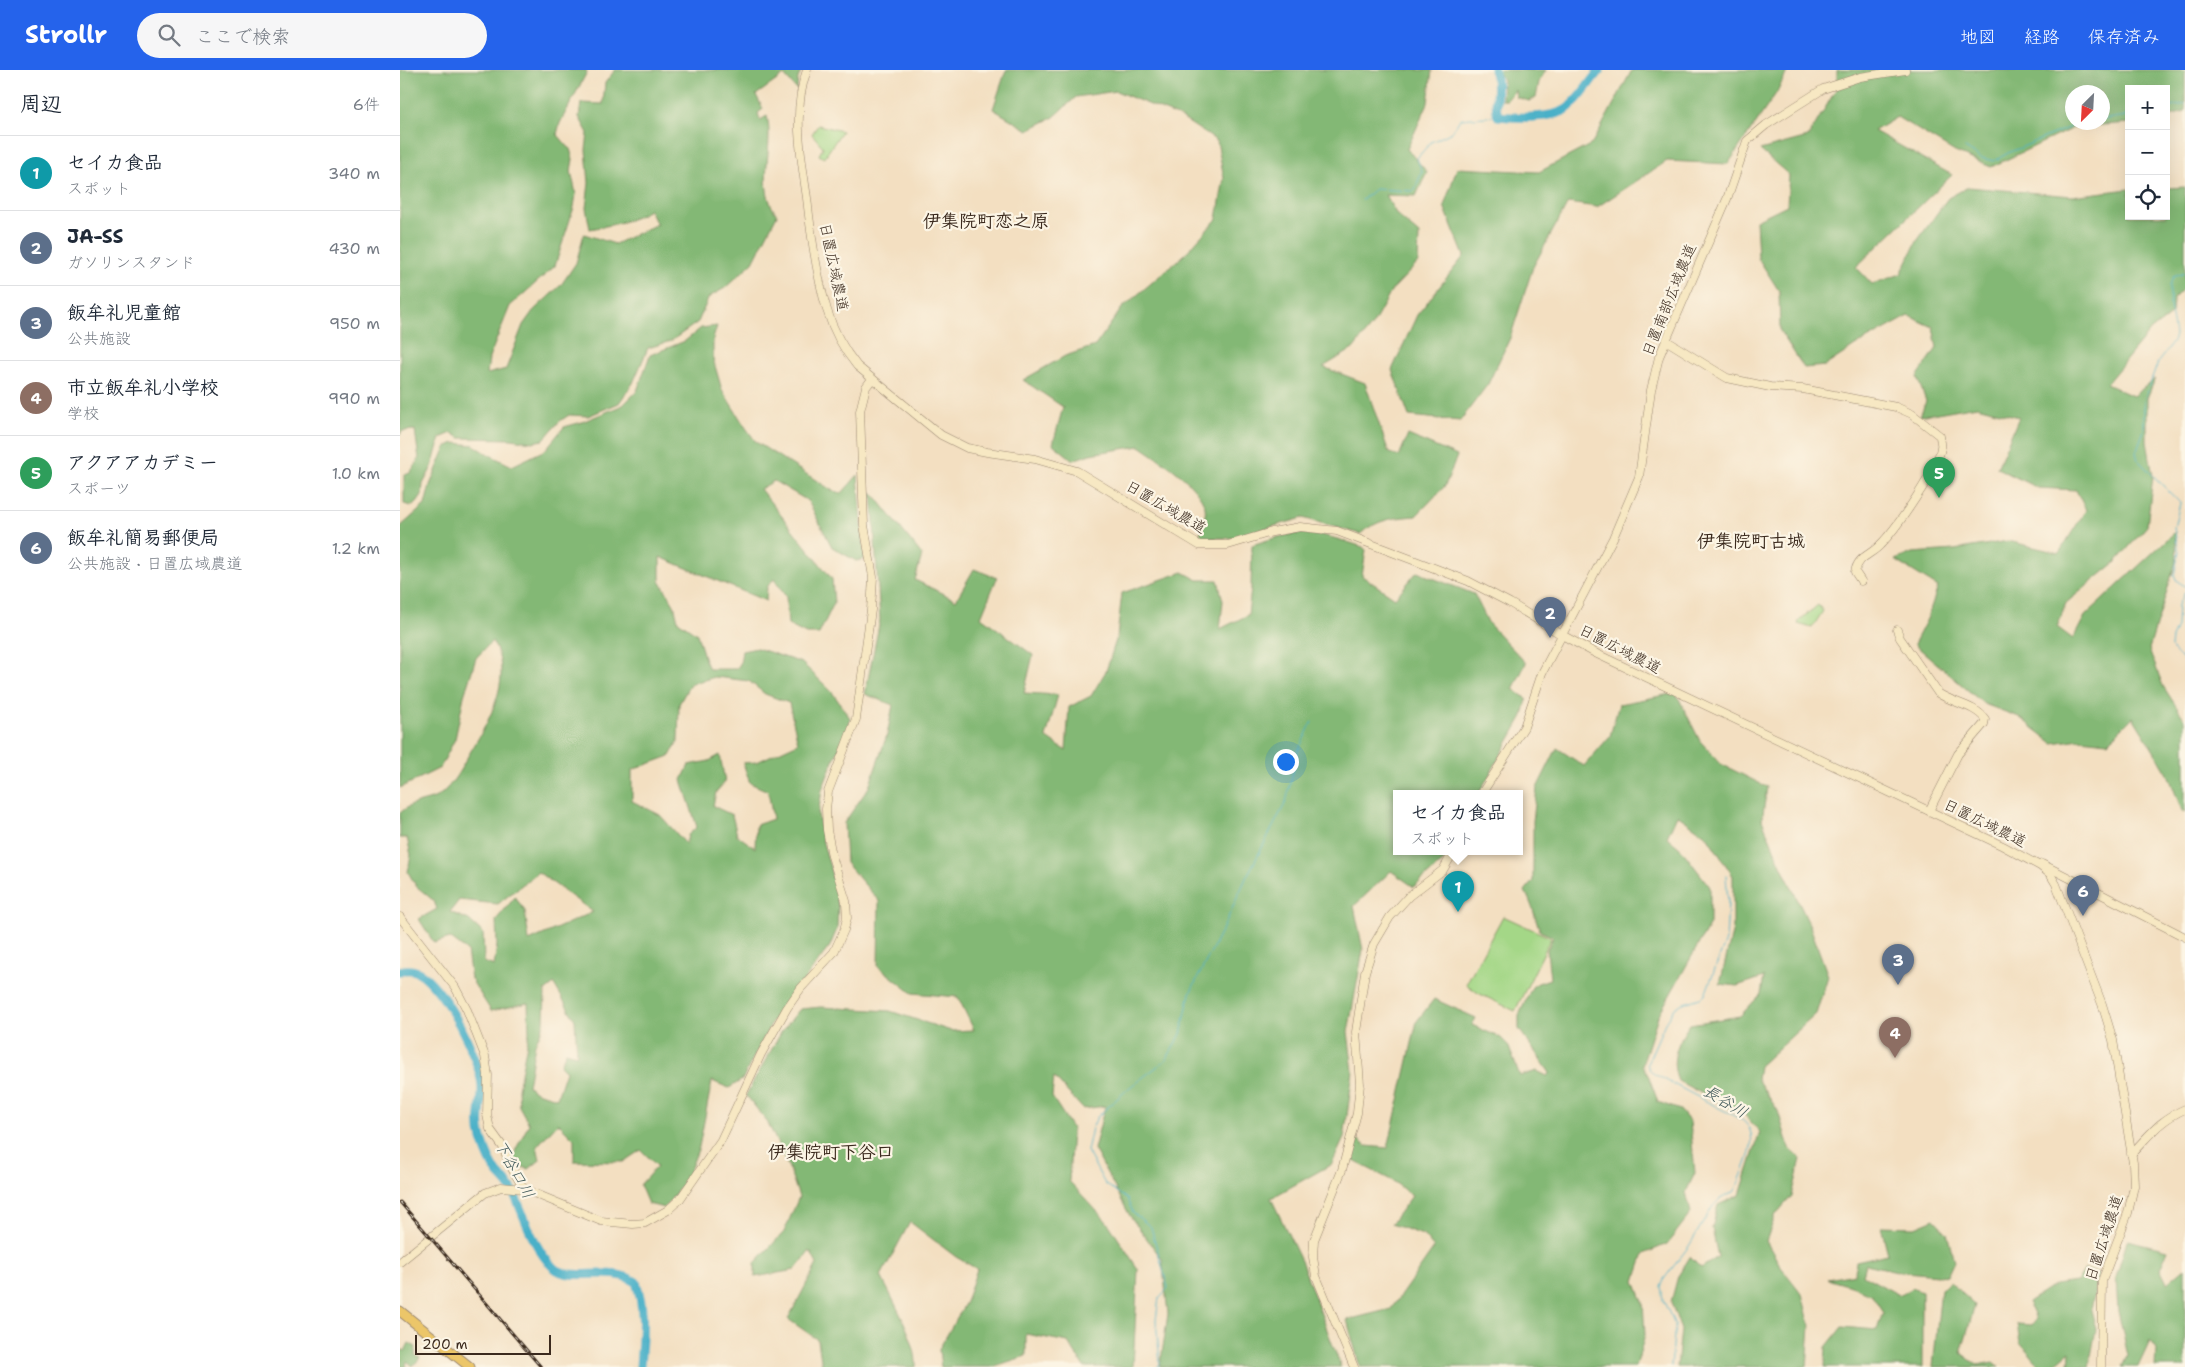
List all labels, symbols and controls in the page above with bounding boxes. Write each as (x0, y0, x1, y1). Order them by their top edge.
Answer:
search box (137, 13, 487, 58)
text: Strollr (25, 19, 107, 51)
icon: search (155, 21, 183, 49)
text: ここで検索 (195, 24, 290, 49)
text: 地図 (1960, 25, 1996, 49)
text: 経路 (2024, 25, 2060, 49)
text: 保存済み (2088, 25, 2160, 49)
north arrow (2065, 85, 2110, 130)
map controls (2125, 85, 2170, 220)
button: + (2125, 85, 2170, 130)
text: 周辺 (20, 90, 62, 118)
text: 6件 (353, 94, 380, 115)
button: − (2125, 130, 2170, 175)
text: セイカ食品 (67, 150, 162, 175)
text: 1 (32, 163, 40, 184)
text: 340 m (328, 163, 380, 184)
button: locate (2125, 175, 2170, 220)
text: スポット (67, 178, 131, 199)
district label: 伊集院町恋之原 (923, 209, 1049, 233)
street label: 日置広域農道 (815, 221, 853, 313)
text: JA-SS (67, 224, 123, 249)
text: 2 (30, 238, 42, 259)
text: 430 m (329, 238, 380, 259)
street label: 日置南部広域農道 (1637, 241, 1701, 359)
text: ガソリンスタンド (67, 252, 195, 273)
text: 飯牟礼児童館 (67, 300, 181, 325)
text: 3 (30, 313, 42, 334)
text: 950 m (329, 313, 380, 334)
text: 公共施設 (67, 328, 131, 349)
text: 市立飯牟礼小学校 (67, 375, 219, 400)
text: 4 (30, 388, 42, 409)
text: 990 m (328, 388, 380, 409)
text: 学校 (67, 403, 99, 424)
text: アクアアカデミー (67, 450, 218, 475)
pin: 5 (1923, 457, 1955, 498)
text: 5 (31, 463, 41, 484)
text: 1.0 km (332, 463, 380, 484)
street label: 日置広域農道 (1122, 476, 1210, 538)
text: スポーツ (67, 478, 131, 499)
text: 飯牟礼簡易郵便局 (67, 525, 219, 550)
district label: 伊集院町古城 (1697, 529, 1805, 553)
text: 6 (30, 538, 42, 559)
text: 1.2 km (332, 538, 380, 559)
text: 公共施設 · 日置広域農道 (67, 553, 242, 574)
pin: 2 (1534, 597, 1566, 638)
street label: 日置広域農道 (1575, 620, 1665, 678)
your location (1273, 749, 1299, 775)
popup (1393, 790, 1523, 855)
street label: 日置広域農道 (1940, 794, 2030, 852)
text: セイカ食品 (1410, 800, 1506, 825)
text: スポット (1410, 828, 1474, 849)
pin: 1 (1442, 871, 1474, 912)
pin: 6 (2067, 875, 2099, 916)
pin: 3 (1882, 944, 1914, 985)
pin: 4 (1879, 1017, 1911, 1058)
water label: 長谷川 (1700, 1080, 1752, 1123)
water label: 下谷口川 (490, 1136, 539, 1202)
district label: 伊集院町下谷口 (768, 1140, 894, 1164)
street label: 日置広域農道 (2081, 1192, 2127, 1284)
scale bar (415, 1332, 551, 1355)
text: 200 m (422, 1335, 468, 1353)

